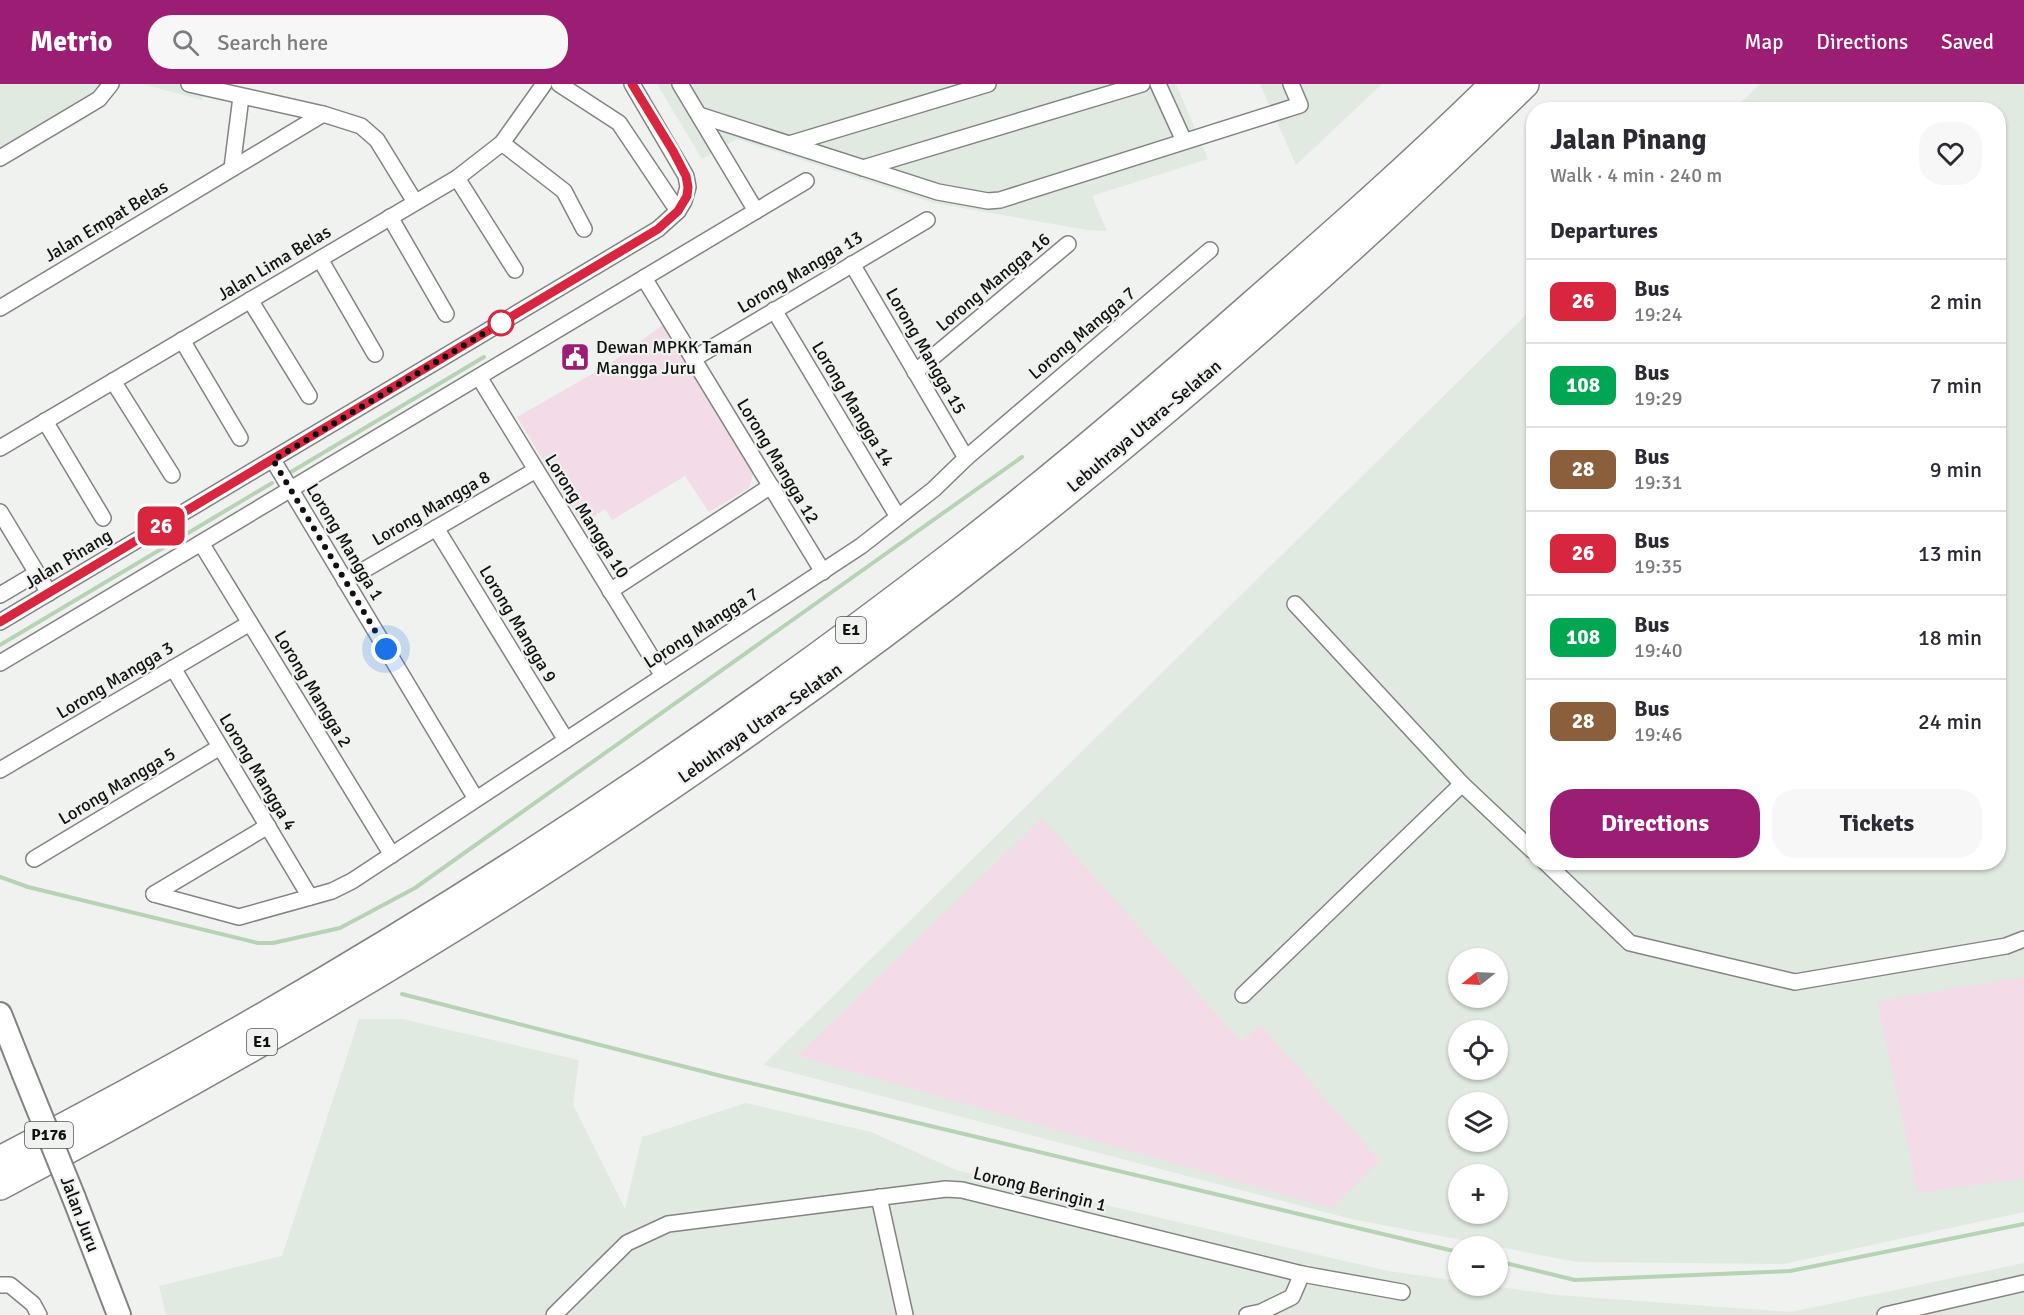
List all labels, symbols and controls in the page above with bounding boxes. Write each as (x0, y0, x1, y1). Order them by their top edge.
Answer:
search box (148, 15, 568, 69)
text: Metrio (30, 25, 112, 59)
icon: search (169, 26, 202, 59)
text: Search here (217, 29, 328, 56)
text: Map (1745, 29, 1783, 55)
text: Directions (1816, 29, 1908, 55)
text: Saved (1941, 29, 1994, 55)
button: heart (1919, 122, 1982, 185)
text: Jalan Pinang (1550, 123, 1707, 157)
text: Walk · 4 min · 240 m (1550, 163, 1722, 188)
street label: Jalan Empat Belas (40, 175, 172, 267)
text: Departures (1550, 217, 1658, 244)
street label: Jalan Lima Belas (213, 220, 335, 306)
street label: Lorong Mangga 13 (733, 226, 867, 318)
street label: Lorong Mangga 16 (931, 228, 1055, 336)
text: Bus (1634, 275, 1669, 302)
street label: Lorong Mangga 7 (1024, 282, 1140, 384)
street label: Lorong Mangga 15 (881, 284, 971, 418)
text: 26 (1572, 288, 1594, 314)
text: 2 min (1930, 288, 1982, 315)
text: 19:24 (1634, 302, 1683, 327)
unlabelled marker (488, 310, 514, 336)
place label: Dewan MPKK Taman Mangga Juru (596, 336, 752, 379)
street label: Lorong Mangga 14 (807, 337, 899, 471)
public building icon: Dewan MPKK Taman Mangga Juru (559, 341, 591, 373)
street label: Lebuhraya Utara–Selatan (1062, 355, 1226, 497)
text: Bus (1634, 359, 1669, 386)
text: 108 (1566, 372, 1600, 398)
text: 7 min (1930, 372, 1982, 399)
text: 19:29 (1634, 386, 1683, 411)
street label: Lorong Mangga 12 (732, 394, 824, 528)
text: Bus (1634, 443, 1669, 470)
street label: Lorong Mangga 10 (540, 450, 634, 582)
text: 28 (1572, 456, 1594, 482)
text: 9 min (1930, 456, 1982, 483)
street label: Lorong Mangga 8 (368, 465, 494, 551)
text: 19:31 (1634, 470, 1683, 495)
street label: Lorong Mangga 1 (301, 480, 389, 604)
line badge: 26 (134, 506, 188, 546)
text: 26 (150, 513, 172, 539)
street label: Jalan Pinang (20, 524, 116, 594)
text: Bus (1634, 527, 1669, 554)
text: 26 (1572, 540, 1594, 566)
text: 13 min (1918, 540, 1982, 567)
text: 19:35 (1634, 554, 1683, 579)
street label: Lorong Mangga 9 (474, 562, 562, 686)
street label: Lorong Mangga 7 (639, 583, 763, 673)
text: Bus (1634, 611, 1669, 638)
road number: E1 (836, 617, 866, 643)
text: 108 (1566, 624, 1600, 650)
text: 18 min (1918, 624, 1982, 651)
street label: Lorong Mangga 2 (269, 627, 357, 751)
your location (371, 634, 401, 664)
street label: Lorong Mangga 3 (53, 636, 177, 724)
text: 19:40 (1634, 638, 1683, 663)
street label: Lebuhraya Utara–Selatan (674, 658, 846, 788)
text: Bus (1634, 695, 1669, 722)
text: 28 (1572, 708, 1594, 734)
text: 24 min (1918, 708, 1982, 735)
street label: Lorong Mangga 4 (214, 710, 302, 835)
text: 19:46 (1634, 722, 1683, 747)
street label: Lorong Mangga 5 (55, 742, 179, 830)
button: Directions (1550, 789, 1760, 858)
button: Tickets (1772, 789, 1982, 858)
north arrow (1448, 948, 1508, 1008)
map controls (1448, 948, 1508, 1296)
button: locate (1448, 1020, 1508, 1080)
road number: E1 (247, 1029, 277, 1055)
button: layers (1448, 1092, 1508, 1152)
road number: P176 (25, 1122, 73, 1148)
street label: Lorong Beringin 1 (971, 1162, 1109, 1216)
button: + (1448, 1164, 1508, 1224)
street label: Jalan Juru (56, 1173, 104, 1255)
button: − (1448, 1236, 1508, 1296)

